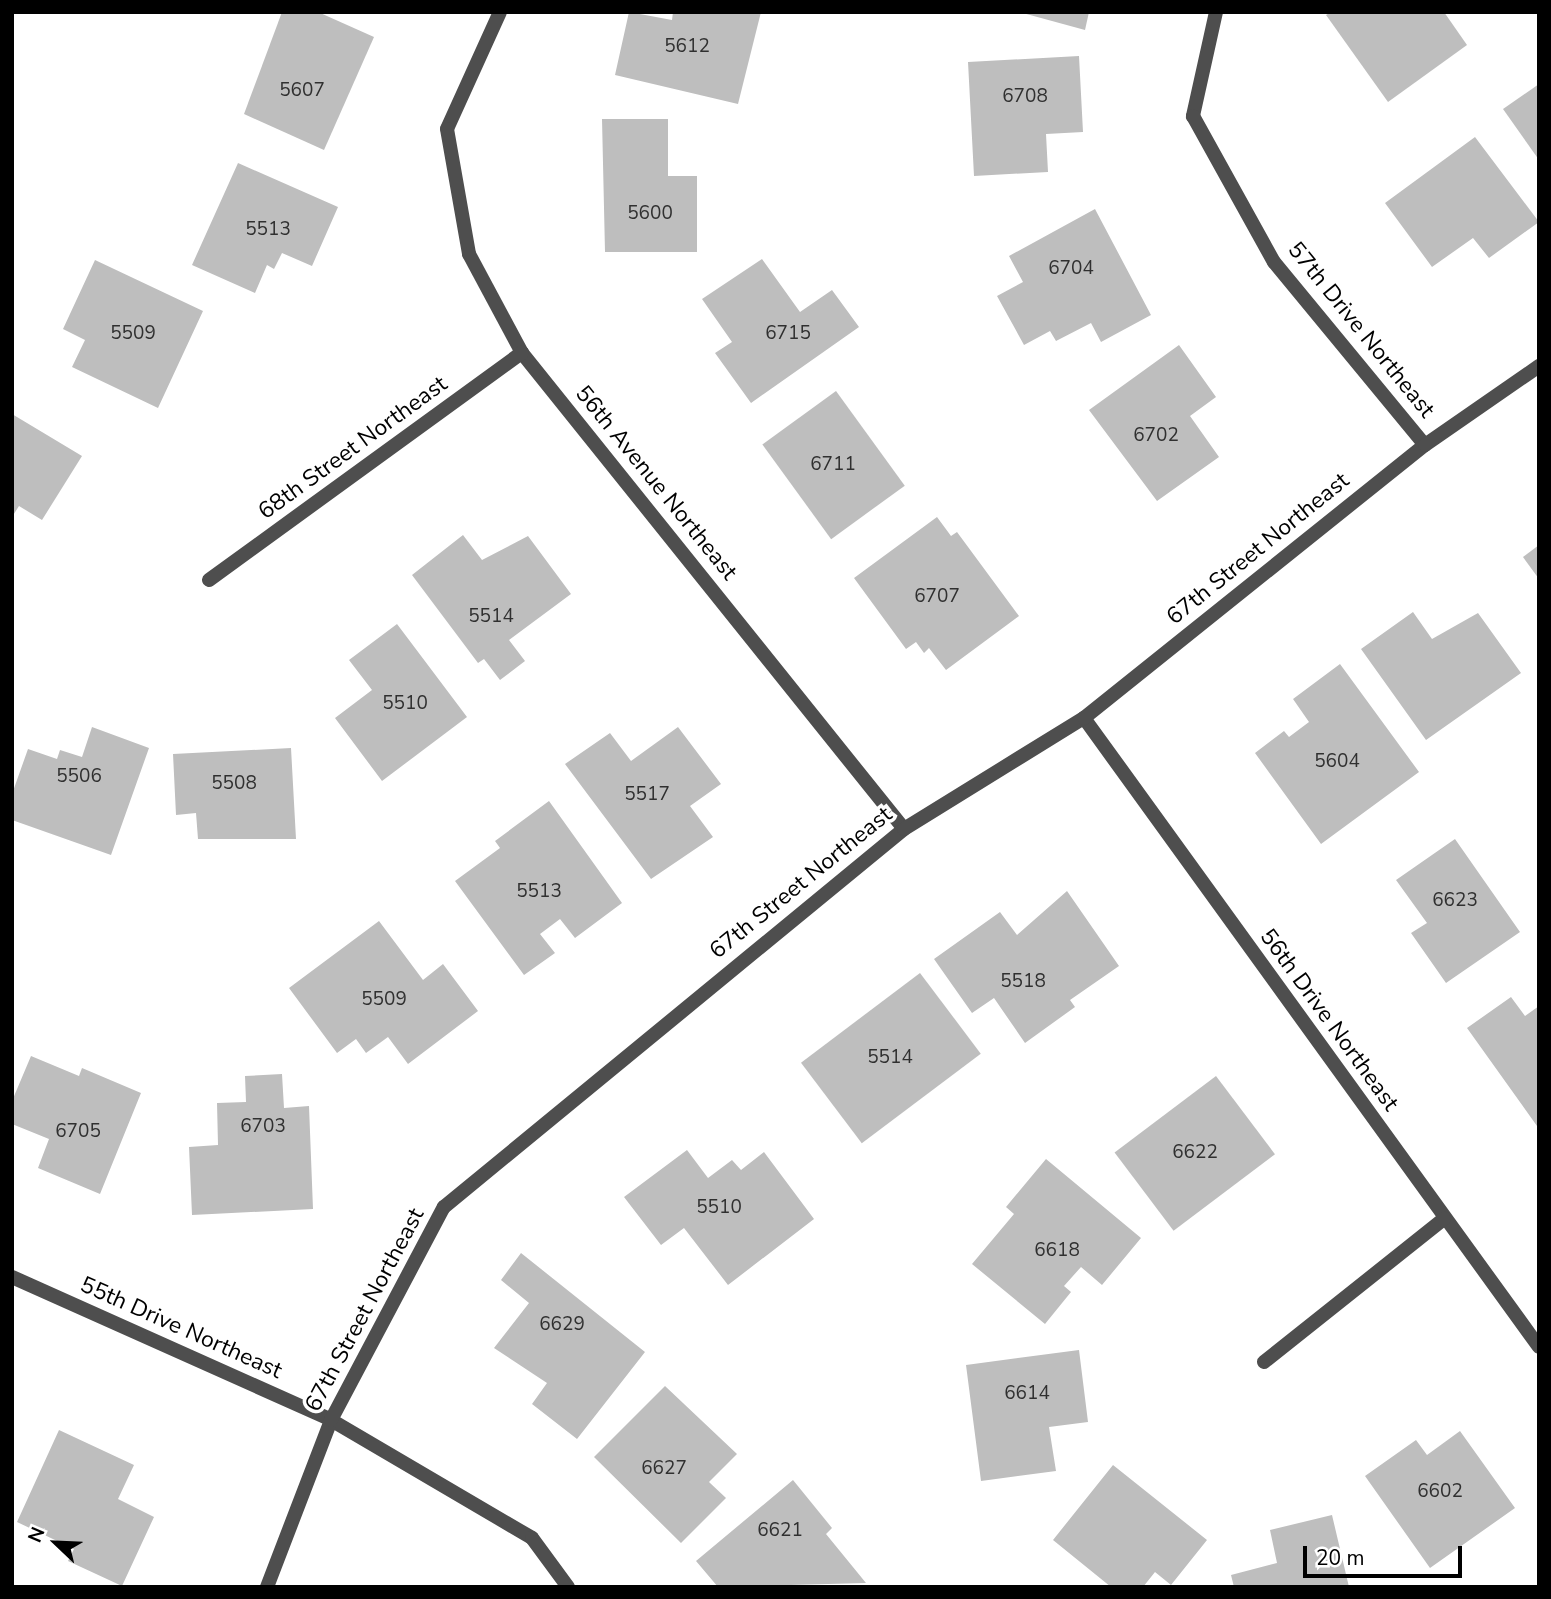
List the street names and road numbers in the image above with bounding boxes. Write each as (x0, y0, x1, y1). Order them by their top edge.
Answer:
street label: 57th Drive Northeast (1282, 237, 1440, 423)
street label: 68th Street Northeast (253, 370, 453, 526)
street label: 56th Avenue Northeast (569, 380, 743, 586)
street label: 67th Street Northeast (1161, 467, 1355, 631)
street label: 67th Street Northeast (704, 801, 898, 965)
street label: 56th Drive Northeast (1254, 924, 1404, 1116)
street label: 67th Street Northeast (300, 1204, 430, 1416)
street label: 55th Drive Northeast (76, 1271, 286, 1385)

